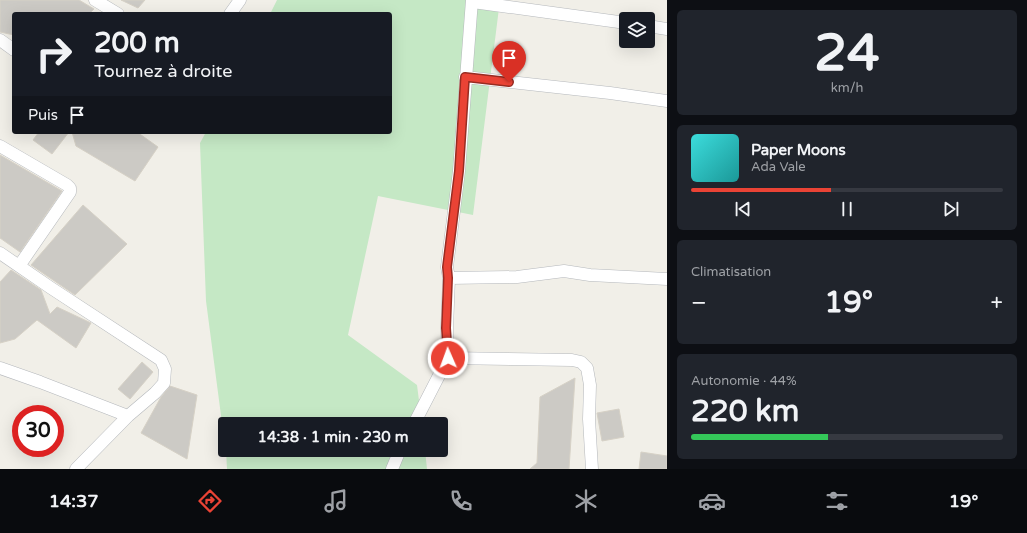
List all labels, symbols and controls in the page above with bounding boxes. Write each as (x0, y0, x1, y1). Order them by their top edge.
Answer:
map controls (619, 12, 655, 48)
button: layers (619, 12, 655, 48)
text: 24 (814, 22, 880, 85)
text: 200 m (94, 26, 180, 60)
icon: right (28, 28, 80, 80)
pin (492, 41, 526, 82)
icon: arrive (498, 47, 520, 69)
text: Tournez à droite (94, 60, 233, 82)
text: km/h (831, 80, 863, 96)
icon: arrive (66, 104, 88, 126)
text: Puis (28, 106, 58, 124)
text: Paper Moons (751, 141, 846, 159)
text: Ada Vale (751, 159, 806, 175)
icon: previous (732, 198, 754, 220)
icon: pause (836, 198, 858, 220)
icon: next (940, 198, 962, 220)
text: Climatisation (691, 264, 771, 280)
text: 19° (824, 284, 873, 321)
text: − (691, 290, 707, 316)
text: + (991, 290, 1003, 316)
position arrow (427, 337, 469, 379)
text: Autonomie · 44% (691, 373, 797, 389)
text: 220 km (691, 393, 799, 430)
speed limit sign: 30 (12, 405, 64, 457)
text: 14:38 · 1 min · 230 m (258, 428, 408, 446)
icon: directions (196, 487, 224, 515)
icon: music (322, 487, 350, 515)
icon: phone (447, 487, 475, 515)
icon: climate (572, 487, 600, 515)
icon: car (698, 487, 726, 515)
icon: filters (823, 487, 851, 515)
text: 14:37 (49, 490, 99, 512)
text: 19° (949, 490, 978, 512)

